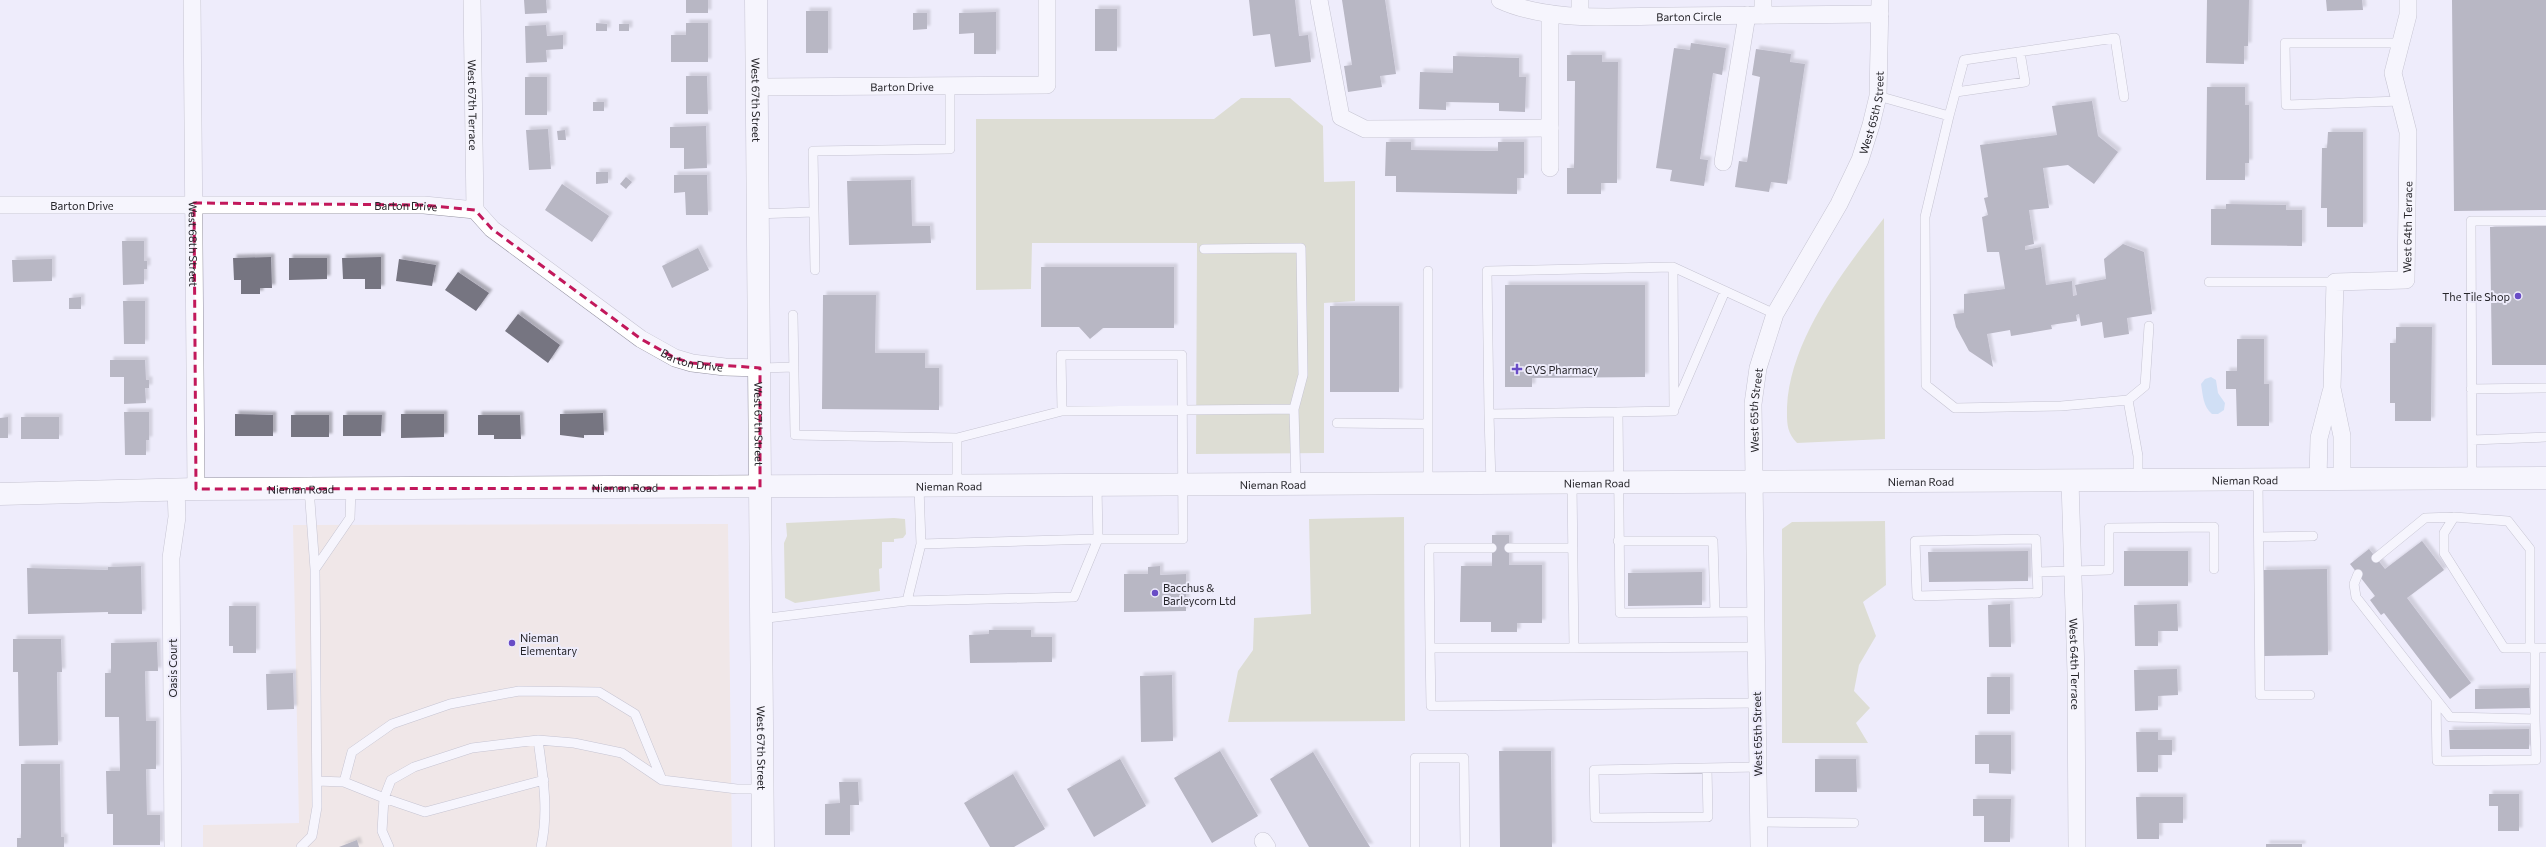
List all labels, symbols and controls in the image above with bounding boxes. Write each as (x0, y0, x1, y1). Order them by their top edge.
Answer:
street label: Barton Circle (1656, 9, 1722, 23)
street label: West 67th Street (750, 58, 764, 143)
street label: West 67th Terrace (466, 59, 481, 151)
street label: West 65th Street (1856, 70, 1885, 156)
street label: Barton Drive (870, 79, 934, 93)
street label: West 64th Terrace (2400, 181, 2414, 273)
street label: Barton Drive (374, 198, 438, 213)
street label: Barton Drive (50, 199, 114, 212)
street label: West 68th Street (187, 201, 201, 287)
place label: The Tile Shop (2442, 290, 2510, 303)
marker: The Tile Shop (2513, 291, 2523, 301)
street label: Barton Drive (659, 345, 724, 373)
place label: CVS Pharmacy (1525, 363, 1599, 376)
marker: CVS Pharmacy (1512, 364, 1522, 374)
street label: West 65th Street (1746, 367, 1765, 453)
street label: West 67th Street (753, 382, 766, 467)
street label: Nieman Road (2212, 473, 2278, 486)
street label: Nieman Road (1888, 474, 1954, 488)
street label: Nieman Road (1564, 476, 1630, 489)
street label: Nieman Road (1240, 477, 1306, 491)
street label: Nieman Road (916, 479, 982, 492)
street label: Nieman Road (592, 480, 658, 494)
street label: Nieman Road (268, 482, 334, 495)
place label: Bacchus & Barleycorn Ltd (1163, 581, 1236, 607)
marker: Bacchus & Barleycorn Ltd (1150, 588, 1160, 598)
street label: West 64th Terrace (2068, 618, 2083, 710)
place label: Nieman Elementary (520, 631, 577, 657)
street label: Oasis Court (166, 638, 179, 697)
marker: Nieman Elementary (507, 638, 517, 648)
street label: West 65th Street (1750, 691, 1764, 777)
street label: West 67th Street (755, 706, 769, 791)

